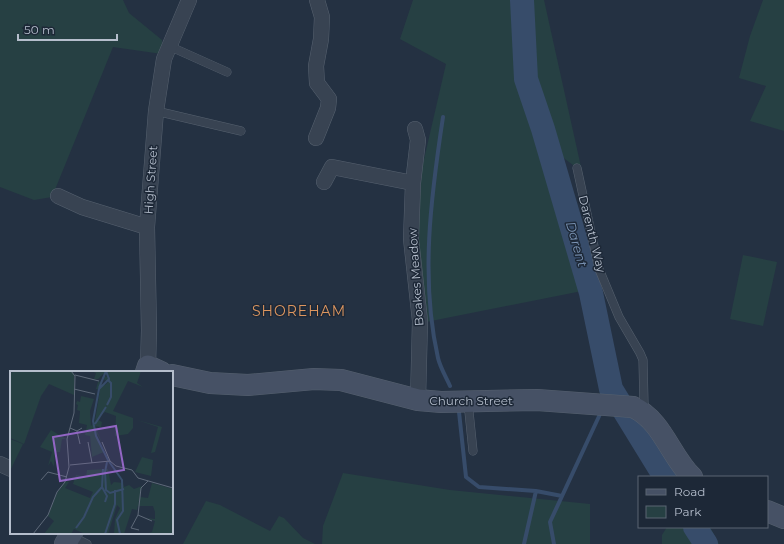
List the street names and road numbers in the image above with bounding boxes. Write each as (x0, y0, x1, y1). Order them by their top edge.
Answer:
street label: High Street (141, 145, 160, 215)
street label: Darenth Way (575, 194, 609, 274)
street label: Boakes Meadow (405, 227, 426, 327)
street label: Church Street (429, 393, 513, 408)

